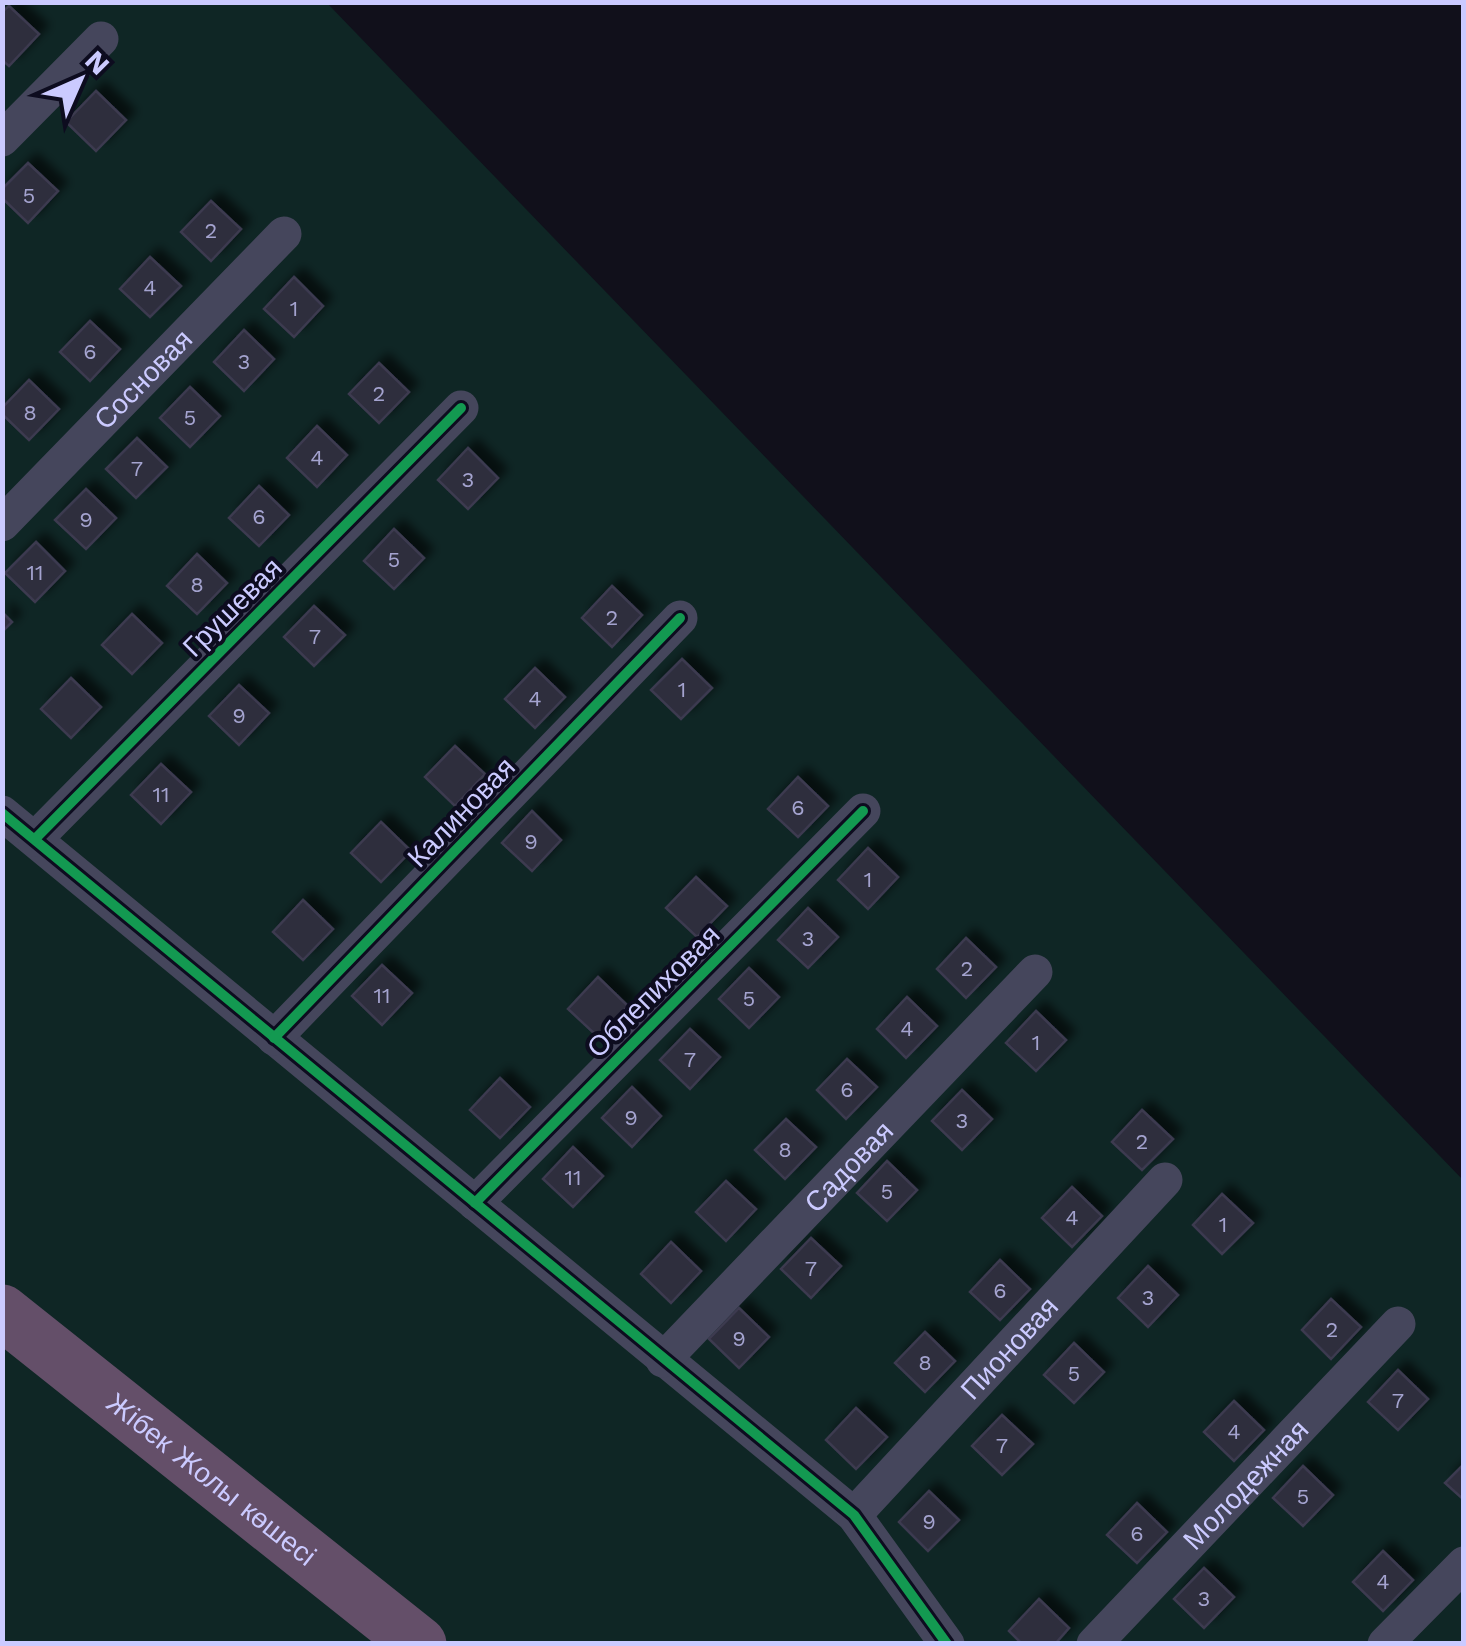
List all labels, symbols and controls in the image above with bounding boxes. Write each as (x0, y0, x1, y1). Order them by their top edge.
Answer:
north arrow (30, 30, 130, 130)
text: N (78, 44, 116, 82)
house number: 5 (23, 183, 35, 208)
house number: 2 (205, 218, 217, 243)
house number: 4 (143, 275, 157, 300)
house number: 1 (290, 296, 298, 321)
street label: Сосновая (87, 323, 199, 436)
house number: 6 (83, 339, 97, 364)
house number: 3 (238, 349, 250, 374)
house number: 2 (373, 381, 385, 406)
house number: 8 (23, 400, 37, 425)
house number: 5 (184, 405, 196, 430)
house number: 4 (310, 445, 324, 470)
house number: 7 (131, 456, 143, 481)
house number: 3 (462, 467, 474, 492)
house number: 6 (252, 504, 266, 529)
house number: 9 (79, 507, 93, 532)
house number: 5 (388, 547, 400, 572)
street label: Грушевая (176, 551, 289, 664)
house number: 11 (26, 560, 44, 585)
house number: 8 (190, 572, 204, 597)
house number: 2 (606, 605, 618, 630)
house number: 7 (309, 624, 321, 649)
house number: 1 (678, 677, 686, 702)
house number: 4 (528, 686, 542, 711)
house number: 9 (232, 703, 246, 728)
street label: Калиновая (401, 750, 522, 874)
house number: 11 (152, 782, 170, 807)
house number: 6 (791, 795, 805, 820)
house number: 9 (524, 829, 538, 854)
house number: 1 (864, 867, 872, 892)
street label: Облепиховая (580, 918, 726, 1064)
house number: 3 (802, 926, 814, 951)
house number: 2 (961, 956, 973, 981)
house number: 11 (373, 983, 391, 1008)
house number: 5 (743, 986, 755, 1011)
house number: 4 (900, 1016, 914, 1041)
house number: 1 (1032, 1030, 1040, 1055)
house number: 7 (684, 1047, 696, 1072)
house number: 6 (840, 1077, 854, 1102)
house number: 9 (624, 1105, 638, 1130)
house number: 3 (956, 1108, 968, 1133)
street label: Садовая (798, 1115, 900, 1219)
house number: 2 (1136, 1129, 1148, 1154)
house number: 8 (778, 1137, 792, 1162)
house number: 11 (564, 1165, 582, 1190)
house number: 5 (881, 1179, 893, 1204)
house number: 4 (1065, 1205, 1079, 1230)
house number: 1 (1219, 1212, 1227, 1237)
house number: 7 (805, 1256, 817, 1281)
house number: 6 (993, 1278, 1007, 1303)
house number: 3 (1142, 1285, 1154, 1310)
street label: Пионовая (954, 1290, 1065, 1406)
house number: 2 (1326, 1317, 1338, 1342)
house number: 9 (732, 1326, 746, 1351)
house number: 8 (918, 1350, 932, 1375)
house number: 5 (1068, 1361, 1080, 1386)
street label: Жібек Жолы көшесі (100, 1386, 323, 1573)
house number: 7 (1392, 1388, 1404, 1413)
street label: Молодежная (1176, 1413, 1315, 1557)
house number: 4 (1227, 1419, 1241, 1444)
house number: 7 (996, 1433, 1008, 1458)
house number: 5 (1297, 1484, 1309, 1509)
house number: 9 (922, 1509, 936, 1534)
house number: 6 (1130, 1521, 1144, 1546)
house number: 4 (1376, 1569, 1390, 1594)
house number: 3 (1198, 1586, 1210, 1611)

